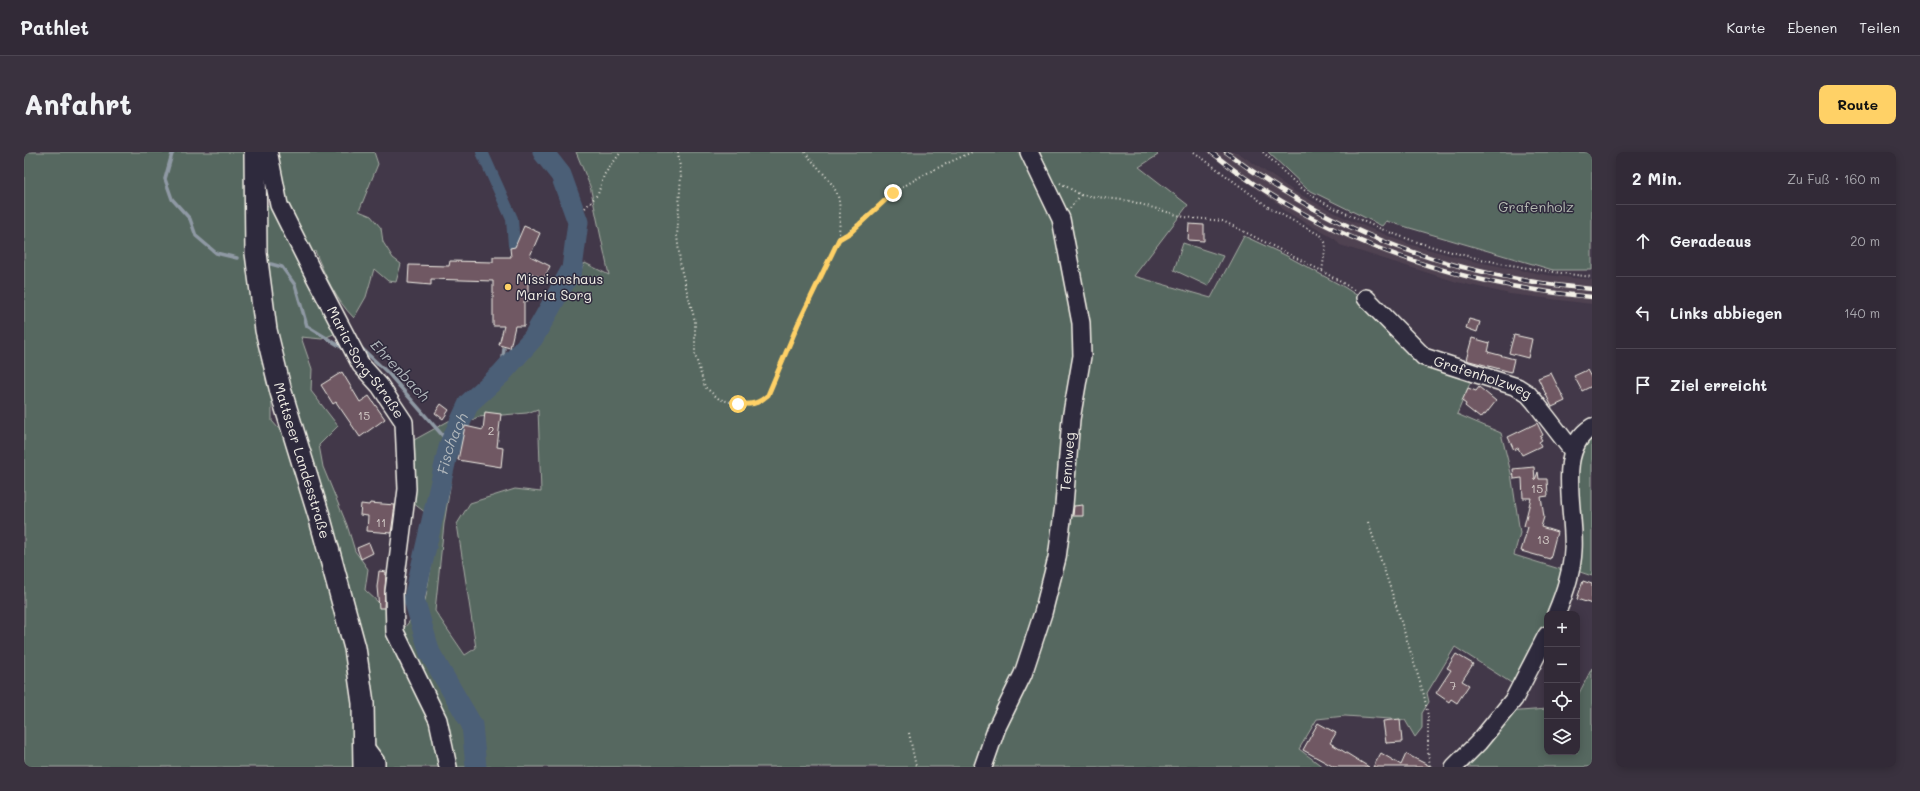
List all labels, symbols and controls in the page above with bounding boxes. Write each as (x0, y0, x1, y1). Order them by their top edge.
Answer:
text: Pathlet (20, 15, 89, 40)
text: Karte (1726, 18, 1766, 37)
text: Ebenen (1788, 18, 1837, 37)
text: Teilen (1859, 18, 1900, 37)
button: Route (1819, 85, 1896, 124)
text: Anfahrt (24, 86, 132, 122)
text: 2 Min. (1632, 167, 1682, 189)
text: Zu Fuß · 160 m (1787, 170, 1880, 187)
route end (884, 184, 902, 202)
park label: Grafenholz (1498, 197, 1574, 216)
icon: ahead (1632, 230, 1654, 252)
text: Geradeaus (1670, 231, 1751, 251)
text: 20 m (1850, 232, 1880, 249)
place label: Missionshaus Maria Sorg (516, 269, 603, 304)
marker: Missionshaus Maria Sorg (503, 282, 513, 292)
icon: left (1632, 302, 1654, 324)
street label: Maria-Sorg-Straße (323, 303, 409, 422)
text: Links abbiegen (1670, 303, 1782, 323)
text: 140 m (1844, 304, 1880, 321)
water label: Ehrenbach (367, 335, 435, 406)
street label: Grafenholzweg (1431, 351, 1536, 403)
icon: arrive (1632, 374, 1654, 396)
text: Ziel erreicht (1670, 375, 1767, 395)
street label: Mattseer Landesstraße (270, 380, 335, 541)
route start (729, 395, 747, 413)
house number: 15 (358, 407, 370, 423)
water label: Fischach (432, 409, 472, 476)
house number: 2 (488, 422, 494, 438)
street label: Tennweg (1055, 431, 1079, 492)
house number: 15 (1531, 480, 1543, 496)
house number: 11 (376, 514, 386, 530)
house number: 13 (1537, 531, 1549, 547)
map controls (1544, 611, 1580, 755)
button: + (1544, 611, 1580, 647)
button: − (1544, 647, 1580, 683)
house number: 7 (1450, 677, 1457, 693)
button: locate (1544, 683, 1580, 719)
button: layers (1544, 719, 1580, 755)

